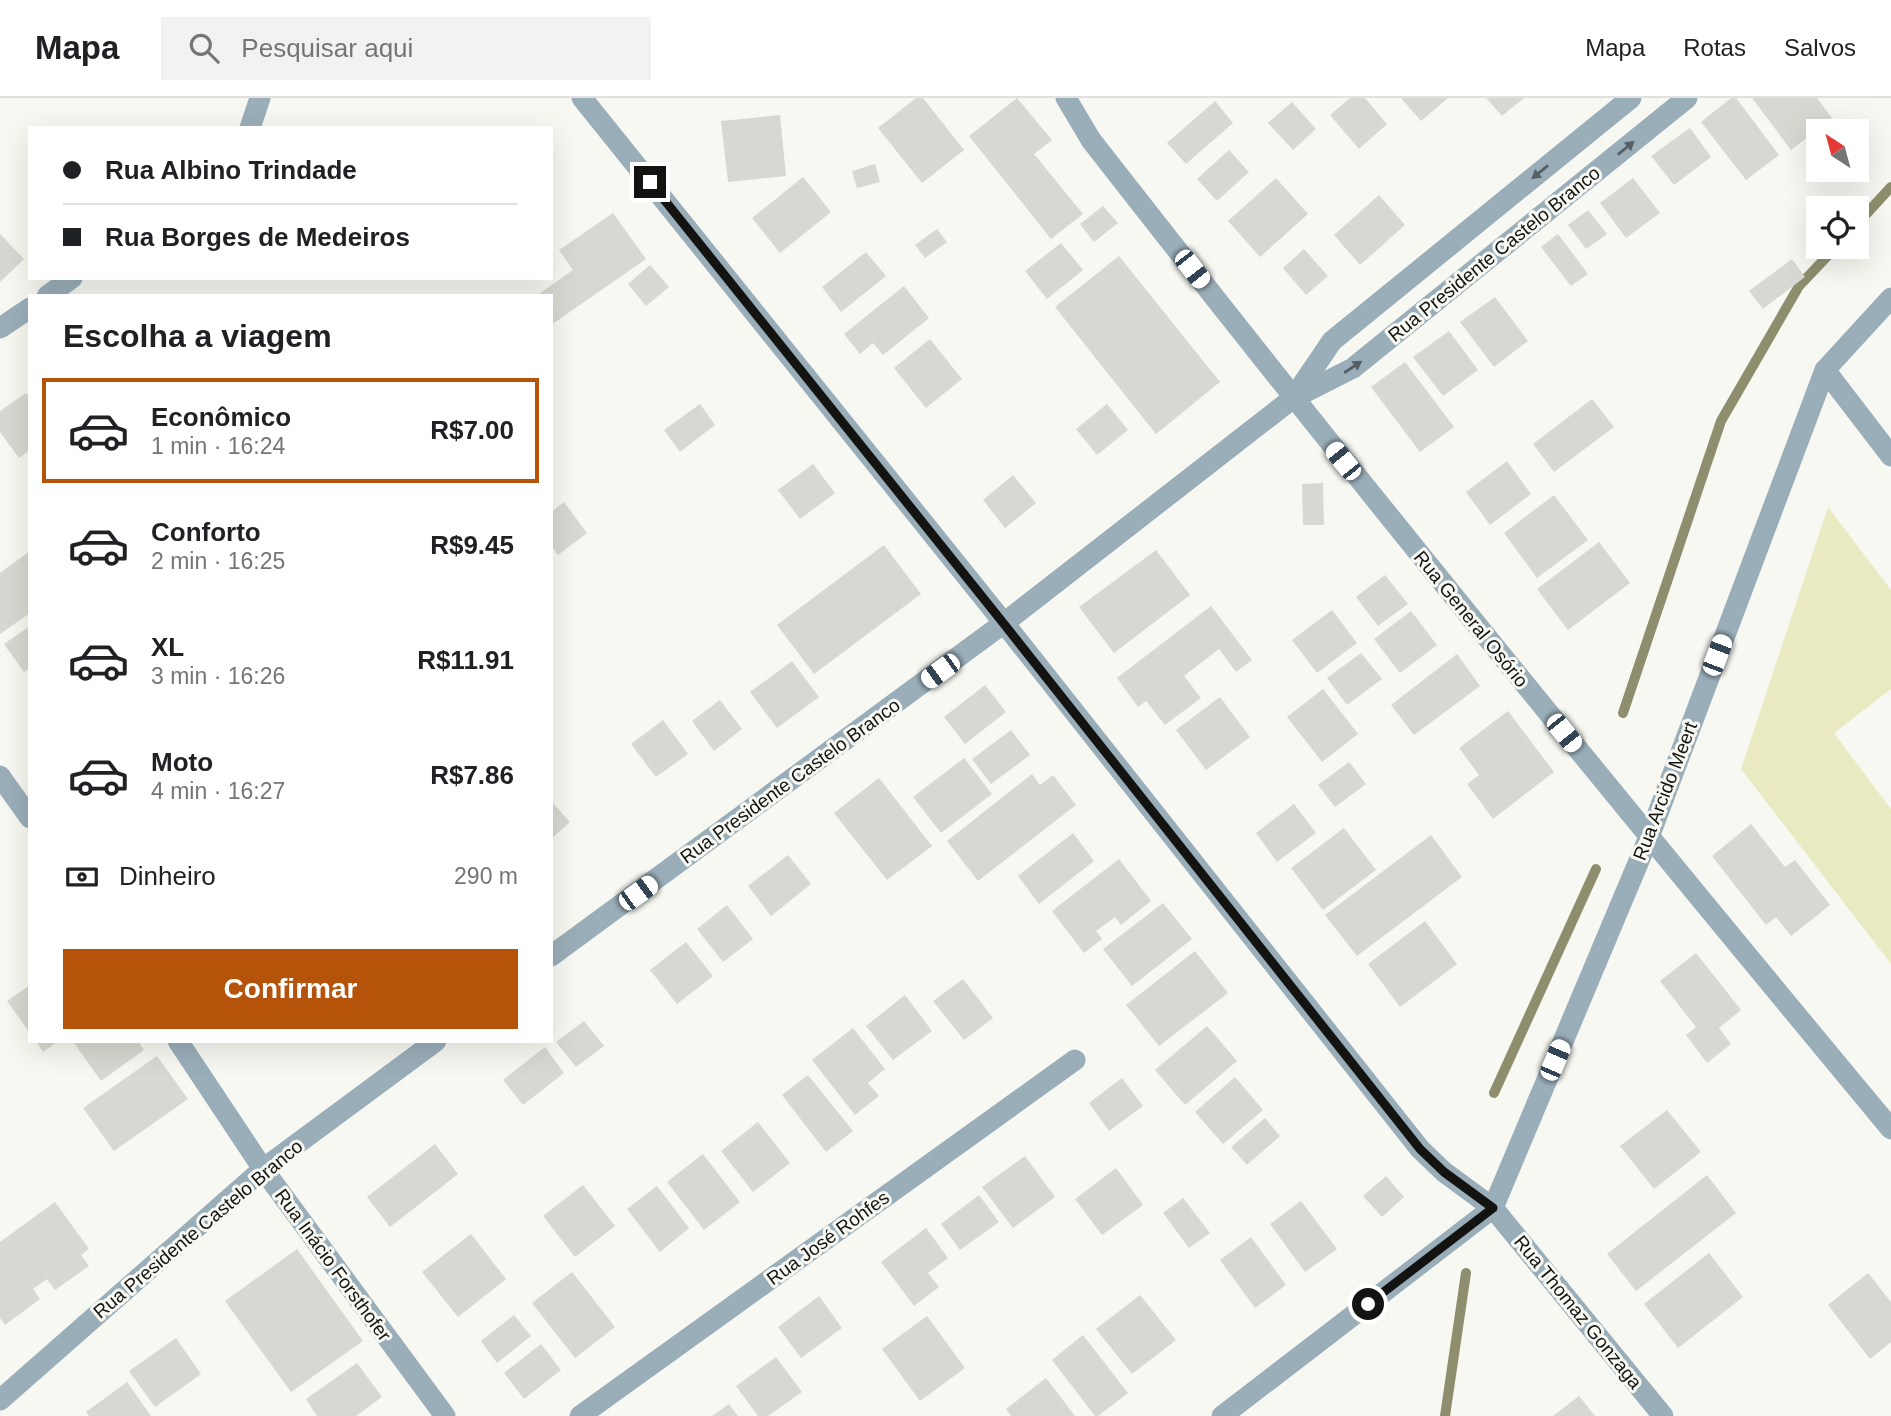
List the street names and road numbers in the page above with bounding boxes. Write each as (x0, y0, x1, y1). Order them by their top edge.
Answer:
street label: Rua Presidente Castelo Branco (1384, 162, 1604, 346)
street label: Rua General Osório (1410, 547, 1532, 691)
street label: Rua Presidente Castelo Branco (676, 694, 904, 868)
street label: Rua Arcido Meert (1629, 718, 1701, 863)
street label: Rua Presidente Castelo Branco (89, 1135, 307, 1323)
street label: Rua Inácio Forsthofer (271, 1185, 396, 1346)
street label: Rua José Rohfes (763, 1187, 893, 1289)
street label: Rua Thomaz Gonzaga (1510, 1231, 1646, 1393)

